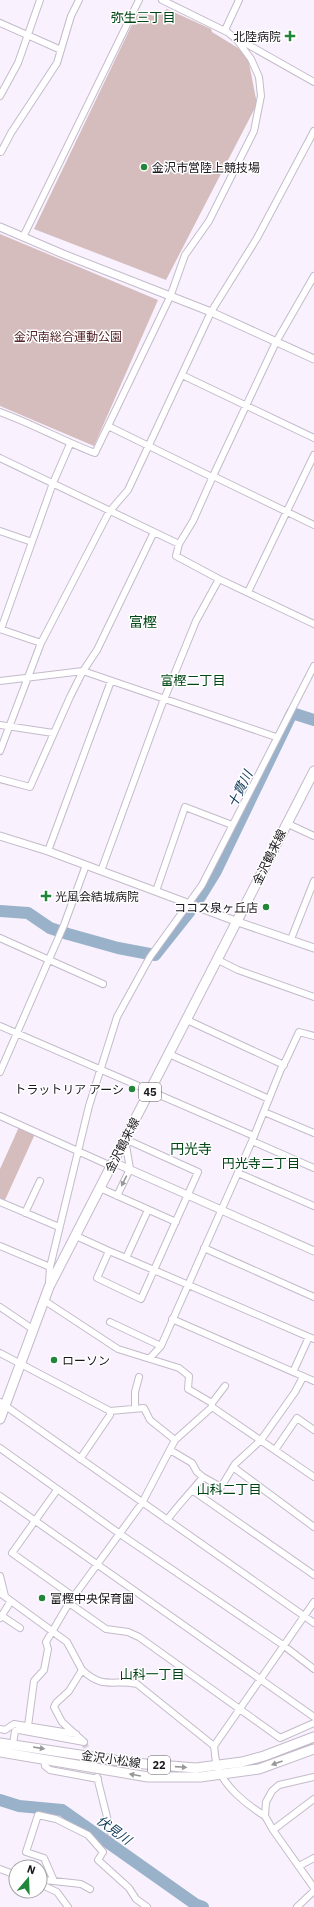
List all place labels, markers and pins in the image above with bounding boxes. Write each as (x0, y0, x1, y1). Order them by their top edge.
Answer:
place label: 北陸病院 (233, 29, 281, 44)
marker: 北陸病院 (284, 30, 296, 42)
place label: 金沢市営陸上競技場 (152, 160, 260, 175)
marker: 金沢市営陸上競技場 (139, 162, 149, 172)
place label: 光風会結城病院 (55, 889, 139, 904)
marker: 光風会結城病院 (40, 890, 52, 902)
place label: ココス泉ヶ丘店 (174, 900, 258, 915)
marker: ココス泉ヶ丘店 (261, 902, 271, 912)
place label: トラットリア アーシ (14, 1082, 124, 1097)
marker: トラットリア アーシ (127, 1084, 137, 1094)
place label: ローソン (62, 1353, 110, 1368)
marker: ローソン (49, 1355, 59, 1365)
place label: 富樫中央保育園 (50, 1591, 134, 1606)
marker: 富樫中央保育園 (37, 1593, 47, 1603)

